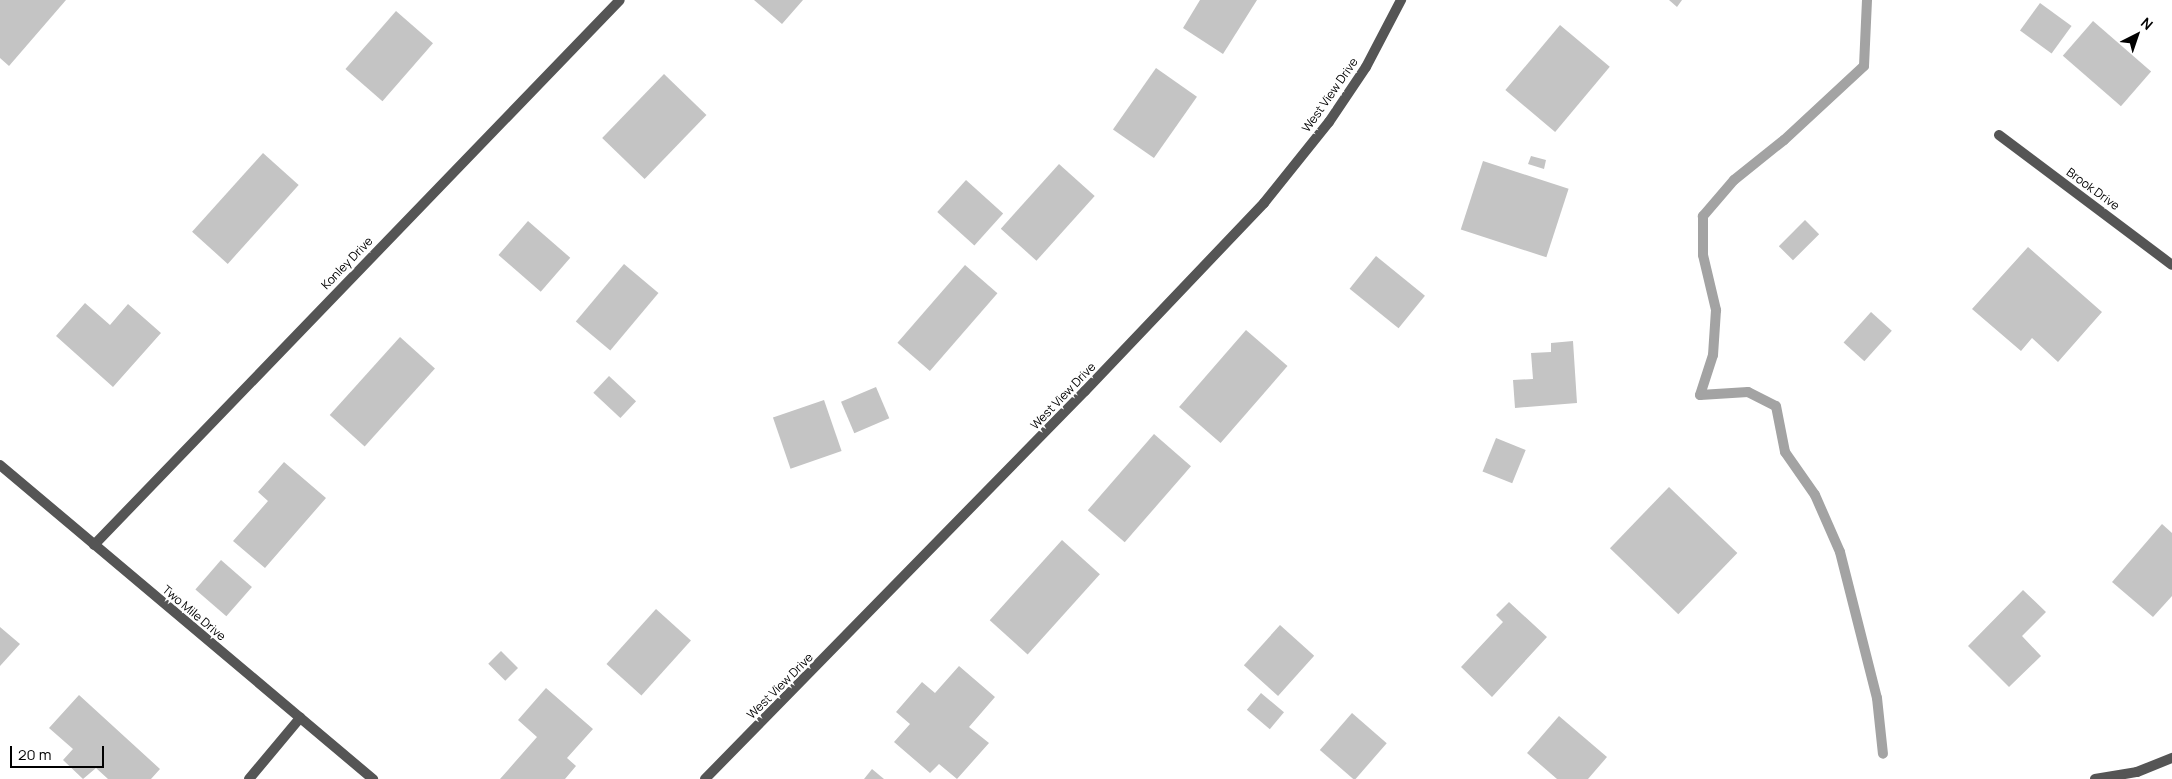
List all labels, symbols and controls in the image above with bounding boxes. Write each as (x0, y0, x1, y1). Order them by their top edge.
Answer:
north arrow (2112, 10, 2162, 60)
text: N (2137, 13, 2157, 34)
street label: West View Drive (1299, 55, 1361, 135)
street label: Brook Drive (2064, 165, 2122, 213)
street label: Konley Drive (318, 234, 376, 292)
street label: West View Drive (1028, 360, 1098, 432)
street label: Two Mile Drive (159, 582, 229, 644)
street label: West View Drive (744, 650, 816, 722)
scale bar (12, 736, 106, 768)
text: 20 m (18, 744, 51, 765)

